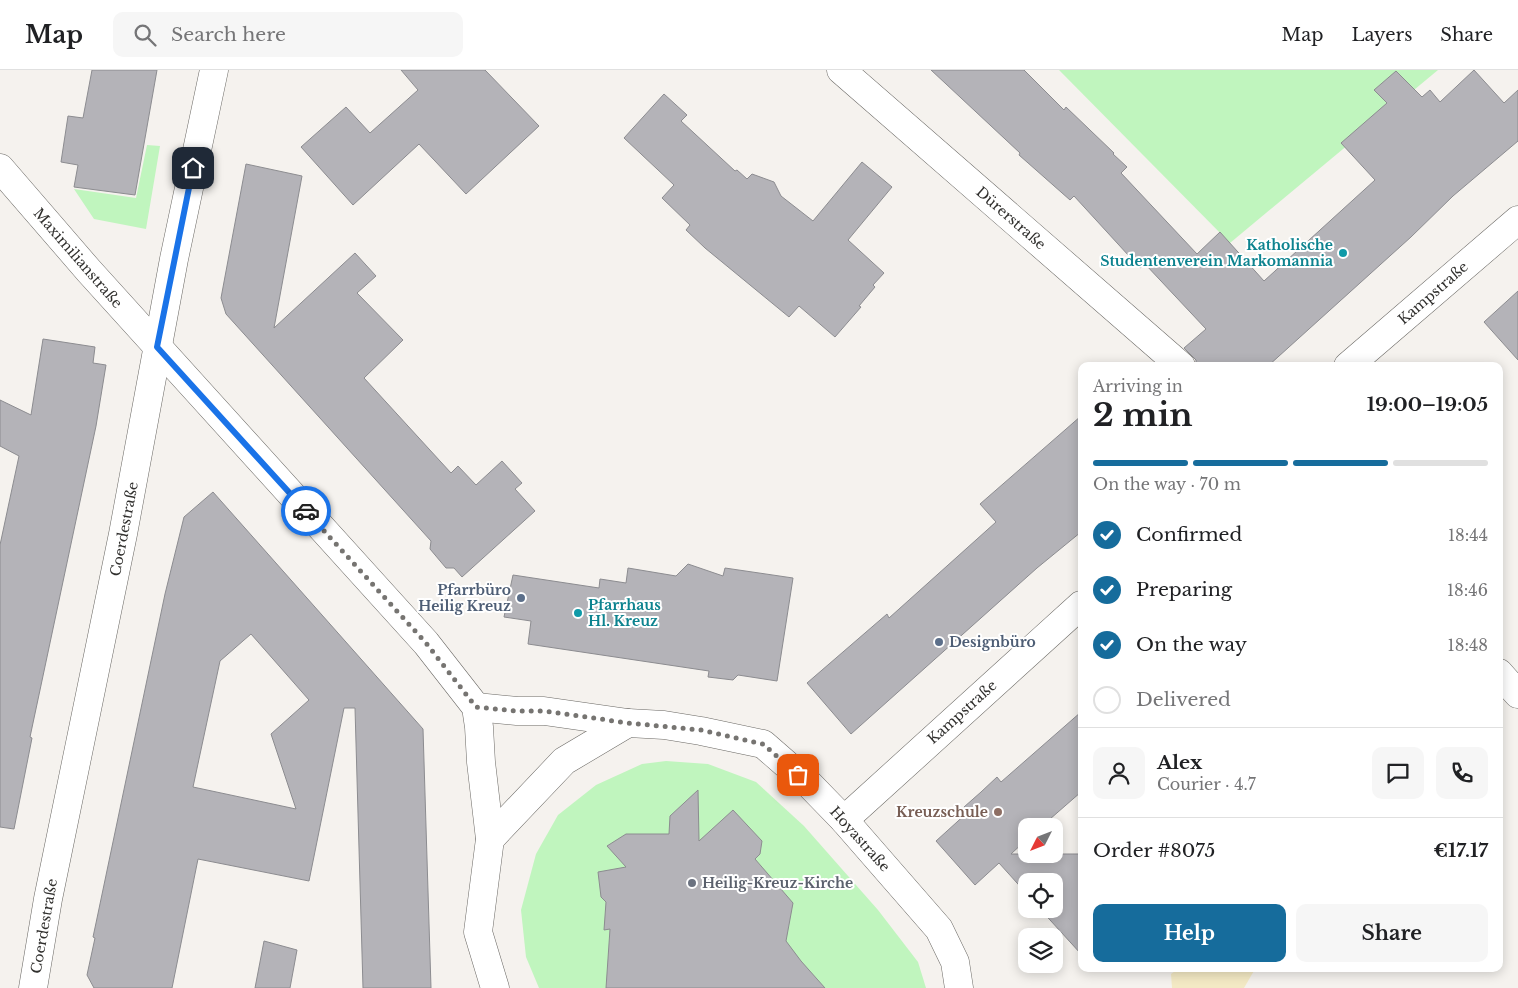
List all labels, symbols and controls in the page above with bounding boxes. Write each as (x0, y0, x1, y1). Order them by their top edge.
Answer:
search box (113, 12, 463, 57)
text: Map (25, 20, 83, 49)
icon: search (131, 21, 159, 49)
text: Search here (171, 23, 286, 46)
text: Map (1282, 24, 1323, 46)
text: Layers (1351, 24, 1412, 46)
text: Share (1440, 24, 1493, 46)
pin (172, 147, 214, 189)
icon: home (179, 154, 207, 182)
street label: Dürerstraße (972, 183, 1050, 253)
street label: Maximilianstraße (30, 204, 126, 312)
place label: Katholische Studentenverein Markomannia (1100, 236, 1333, 270)
marker: Katholische Studentenverein Markomannia (1337, 247, 1349, 259)
street label: Kampstraße (1394, 258, 1472, 328)
text: Arriving in (1093, 376, 1183, 396)
text: 19:00–19:05 (1367, 393, 1488, 416)
text: 2 min (1093, 395, 1193, 435)
text: On the way · 70 m (1093, 474, 1241, 494)
street label: Coerdestraße (106, 480, 142, 578)
courier (281, 486, 331, 536)
icon: car (292, 497, 320, 525)
icon: check (1093, 521, 1121, 549)
text: Confirmed (1136, 523, 1242, 546)
text: 18:44 (1448, 525, 1488, 545)
icon: check (1093, 576, 1121, 604)
text: Preparing (1136, 578, 1232, 601)
text: 18:46 (1447, 580, 1488, 600)
place label: Pfarrbüro Heilig Kreuz (418, 581, 511, 615)
marker: Pfarrbüro Heilig Kreuz (515, 592, 527, 604)
place label: Pfarrhaus Hl. Kreuz (588, 596, 661, 630)
marker: Pfarrhaus Hl. Kreuz (572, 607, 584, 619)
icon: check (1093, 631, 1121, 659)
place label: Designbüro (949, 633, 1036, 651)
text: On the way (1136, 633, 1247, 656)
text: 18:48 (1448, 635, 1488, 655)
marker: Designbüro (933, 636, 945, 648)
street label: Kampstraße (924, 676, 1000, 748)
text: Delivered (1136, 688, 1231, 711)
button: person (1093, 747, 1145, 799)
button: chat (1372, 747, 1424, 799)
button: phone (1436, 747, 1488, 799)
text: Alex (1157, 751, 1202, 774)
pin (777, 754, 819, 796)
icon: bag (784, 761, 812, 789)
text: Courier · 4.7 (1157, 774, 1256, 794)
street label: Hoyastraße (826, 803, 894, 875)
place label: Kreuzschule (896, 803, 988, 821)
marker: Kreuzschule (992, 806, 1004, 818)
north arrow (1018, 818, 1062, 862)
map controls (1018, 818, 1063, 973)
text: Order #8075 (1093, 839, 1215, 862)
text: €17.17 (1433, 839, 1488, 862)
button: locate (1018, 873, 1063, 918)
place label: Heilig-Kreuz-Kirche (702, 874, 853, 892)
street label: Coerdestraße (27, 877, 61, 975)
marker: Heilig-Kreuz-Kirche (686, 877, 698, 889)
button: Help (1093, 904, 1286, 962)
button: Share (1296, 904, 1488, 962)
button: layers (1018, 928, 1063, 973)

